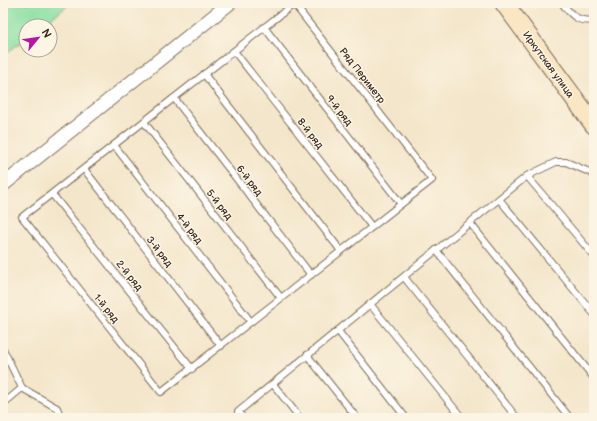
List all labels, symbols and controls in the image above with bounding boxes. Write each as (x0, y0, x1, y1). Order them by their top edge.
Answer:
north arrow (18, 18, 58, 58)
text: N (39, 27, 54, 40)
street label: Иркутская улица (520, 29, 576, 100)
street label: Ряд Периметр (337, 45, 388, 106)
street label: 9-й ряд (324, 93, 355, 128)
street label: 8-й ряд (295, 116, 326, 151)
street label: 6-й ряд (234, 163, 265, 198)
street label: 5-й ряд (204, 187, 235, 222)
street label: 4-й ряд (174, 211, 205, 246)
street label: 3-й ряд (144, 234, 175, 269)
street label: 2-й ряд (113, 258, 145, 293)
street label: 1-й ряд (91, 292, 121, 325)

